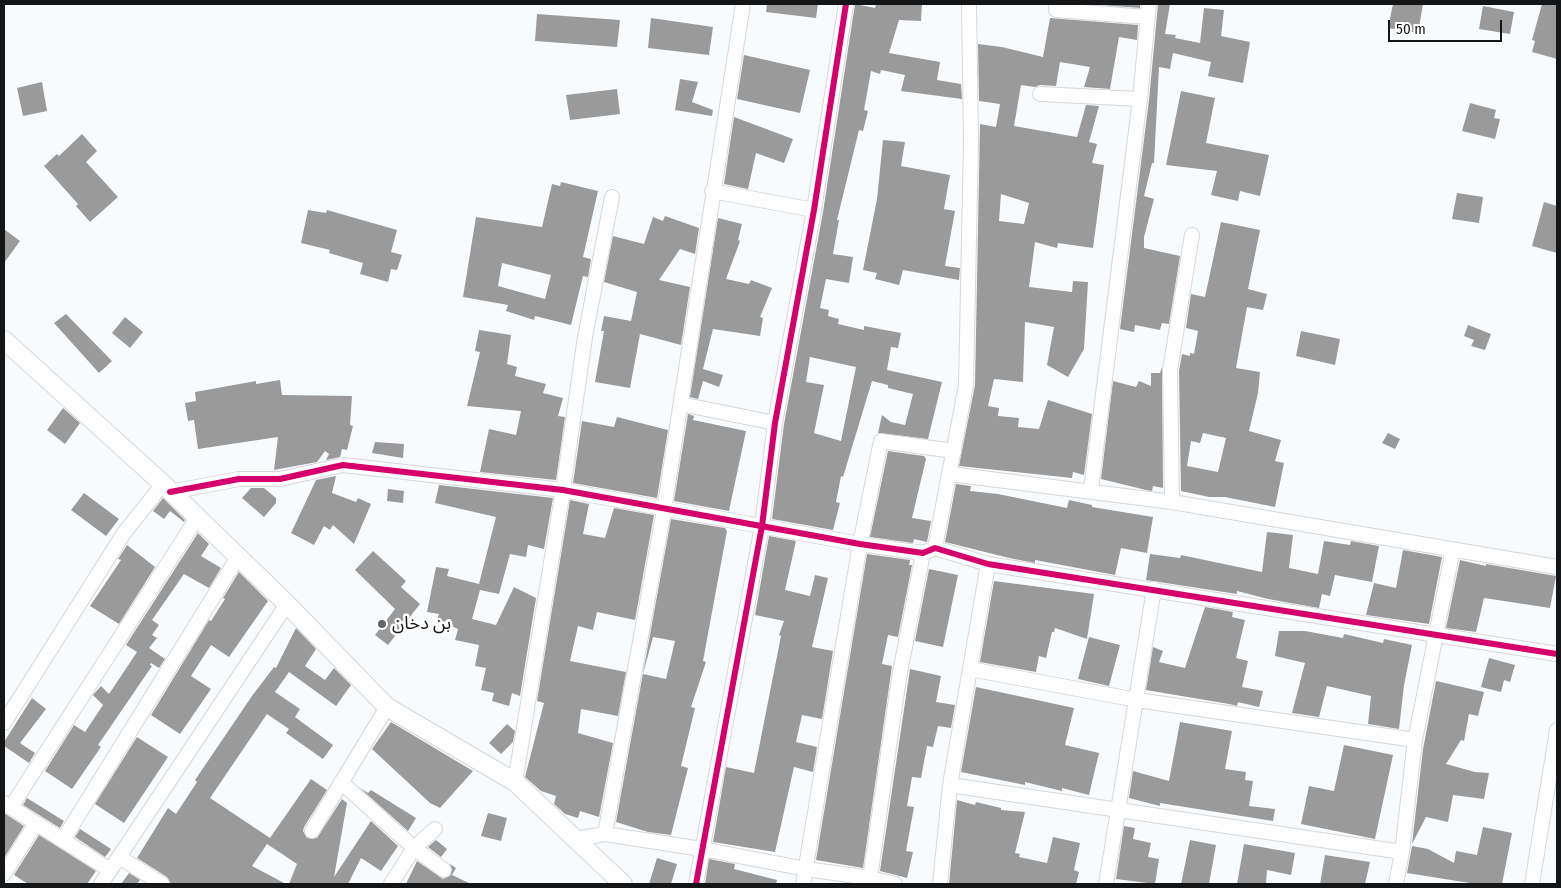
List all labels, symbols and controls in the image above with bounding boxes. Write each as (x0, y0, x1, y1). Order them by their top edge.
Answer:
scale bar (1391, 10, 1505, 42)
text: 50 m (1396, 20, 1426, 38)
place label: بن دخان (392, 613, 451, 635)
marker: بن دخان (376, 618, 388, 630)

